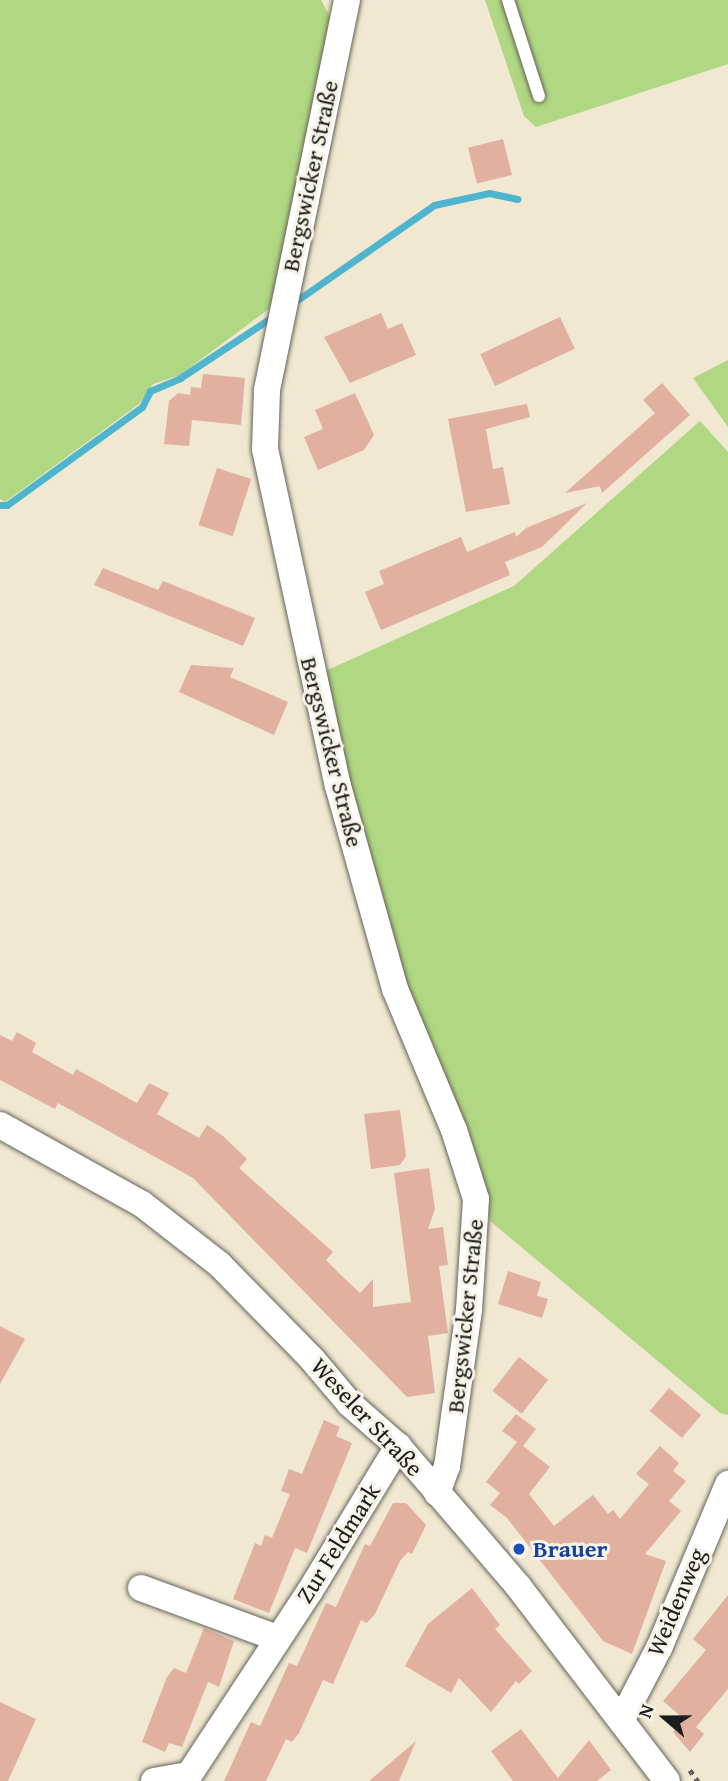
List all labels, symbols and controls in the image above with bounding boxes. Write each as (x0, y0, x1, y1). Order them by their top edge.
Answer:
street label: Bergswicker Straße (276, 78, 344, 274)
street label: Bergswicker Straße (294, 654, 370, 850)
street label: Bergswicker Straße (440, 1218, 490, 1414)
street label: Weseler Straße (305, 1352, 429, 1482)
street label: Zur Feldmark (290, 1478, 386, 1608)
place label: Brauer (533, 1535, 608, 1563)
marker: Brauer (511, 1541, 527, 1557)
street label: Weidenweg (640, 1544, 712, 1660)
north arrow (630, 1683, 700, 1753)
text: N (630, 1700, 661, 1722)

